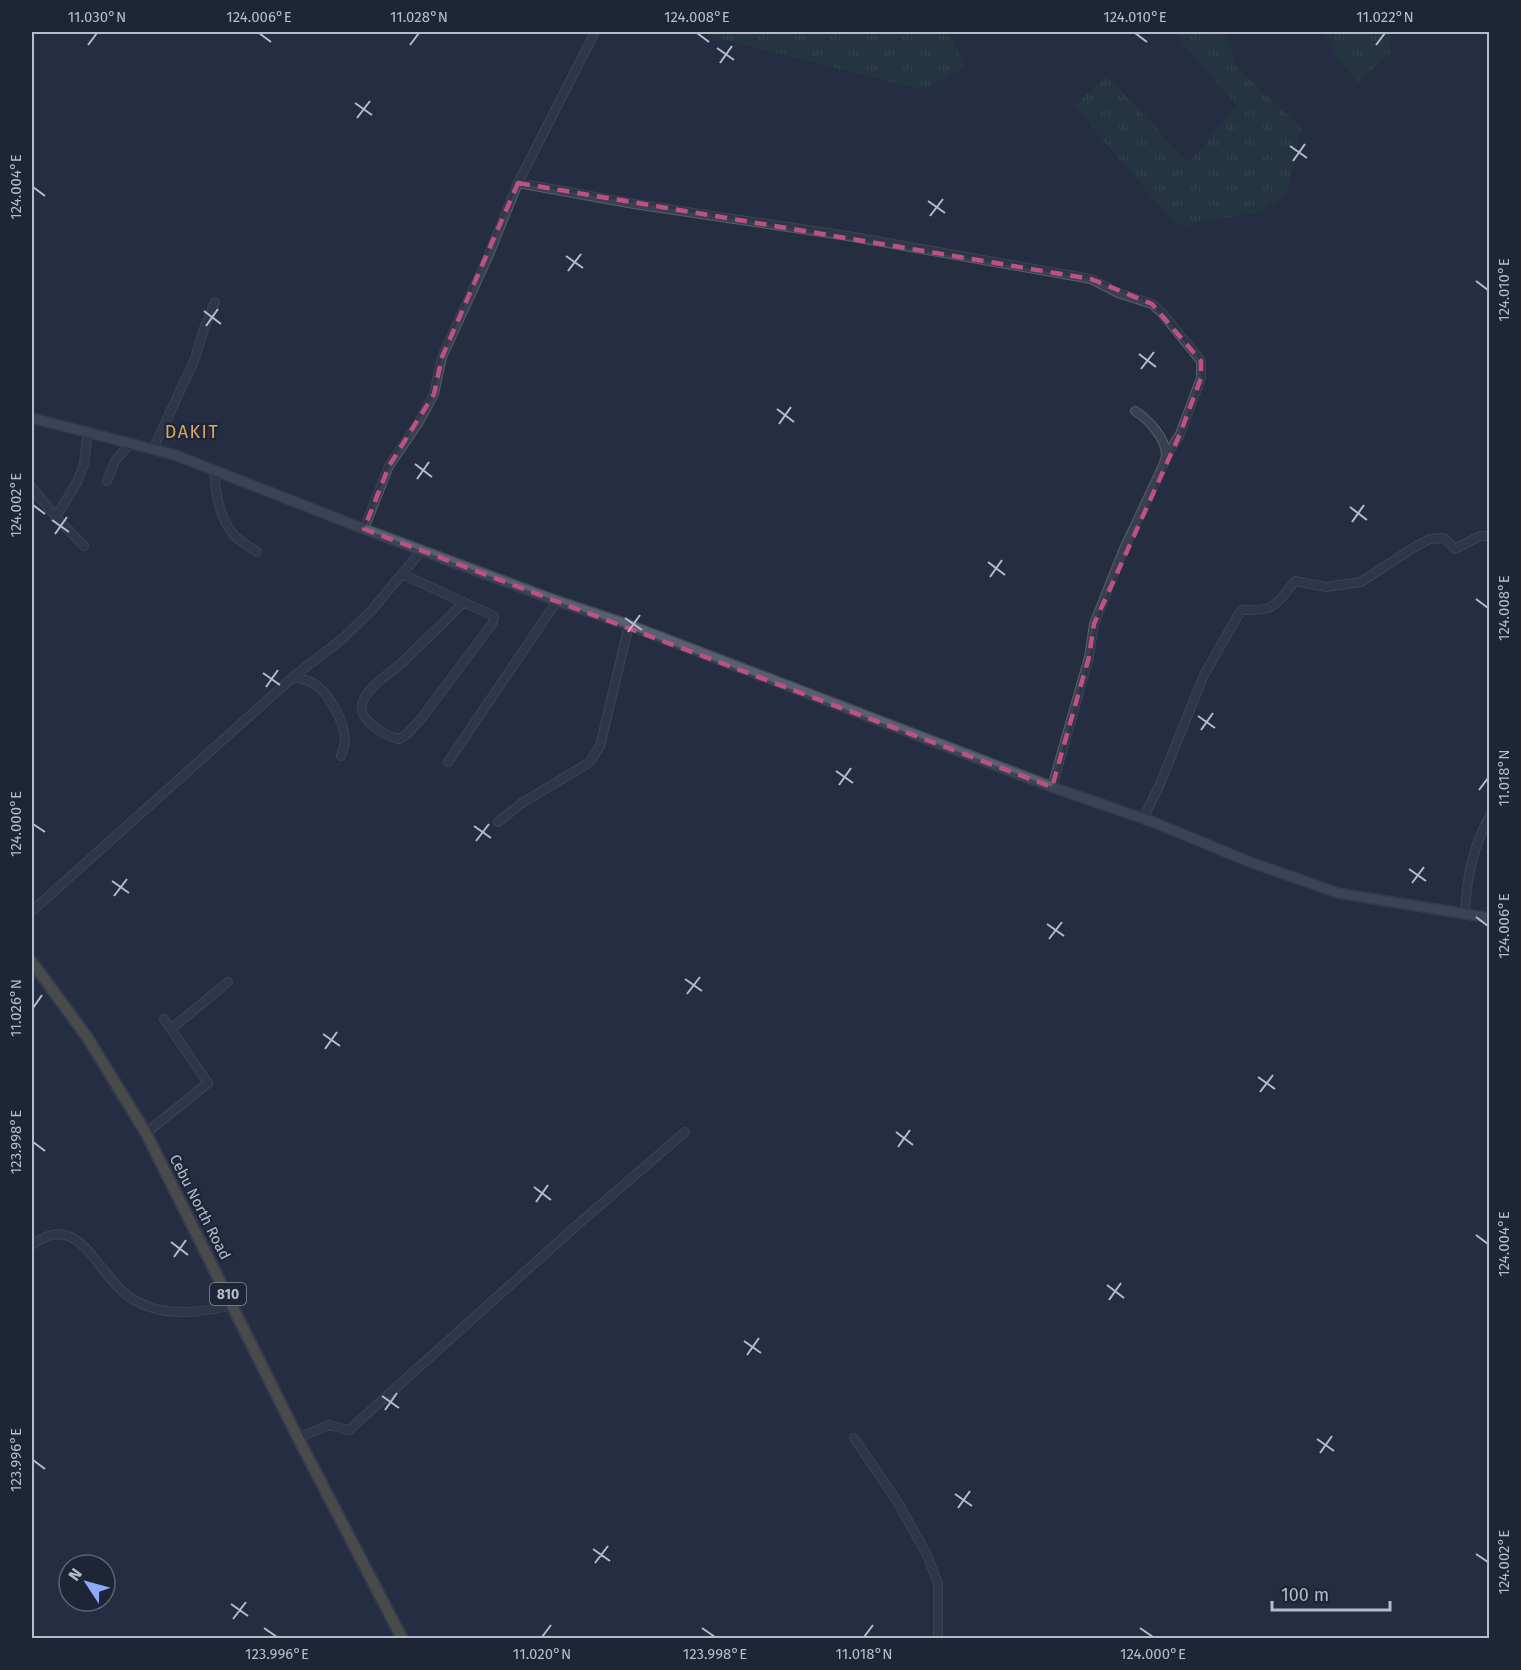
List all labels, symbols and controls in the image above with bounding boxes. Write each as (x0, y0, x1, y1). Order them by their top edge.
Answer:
text: 11.030°N (68, 8, 126, 26)
text: 124.006°E (226, 8, 292, 26)
text: 11.028°N (390, 8, 448, 26)
text: 124.008°E (664, 8, 730, 26)
text: 124.010°E (1103, 8, 1167, 26)
text: 11.022°N (1356, 8, 1414, 26)
text: 124.004°E (7, 154, 25, 220)
text: 124.010°E (1495, 258, 1513, 322)
district label: DAKIT (165, 421, 219, 443)
text: 124.002°E (7, 473, 25, 537)
text: 124.008°E (1495, 575, 1513, 641)
text: 11.018°N (1495, 749, 1513, 807)
text: 124.000°E (7, 791, 25, 857)
text: 124.006°E (1495, 893, 1513, 959)
text: 11.026°N (7, 979, 25, 1037)
text: 123.998°E (7, 1110, 25, 1174)
street label: Cebu North Road (166, 1151, 234, 1263)
text: 124.004°E (1495, 1211, 1513, 1277)
road number: 810 (210, 1283, 246, 1305)
text: 123.996°E (7, 1428, 25, 1492)
text: 124.002°E (1495, 1530, 1513, 1594)
north arrow (57, 1553, 117, 1613)
text: N (64, 1565, 86, 1584)
scale bar (1272, 1574, 1390, 1612)
text: 100 m (1281, 1584, 1329, 1606)
text: 123.996°E (245, 1645, 309, 1663)
text: 11.020°N (513, 1645, 571, 1663)
text: 123.998°E (683, 1645, 747, 1663)
text: 11.018°N (835, 1645, 893, 1663)
text: 124.000°E (1120, 1645, 1186, 1663)

